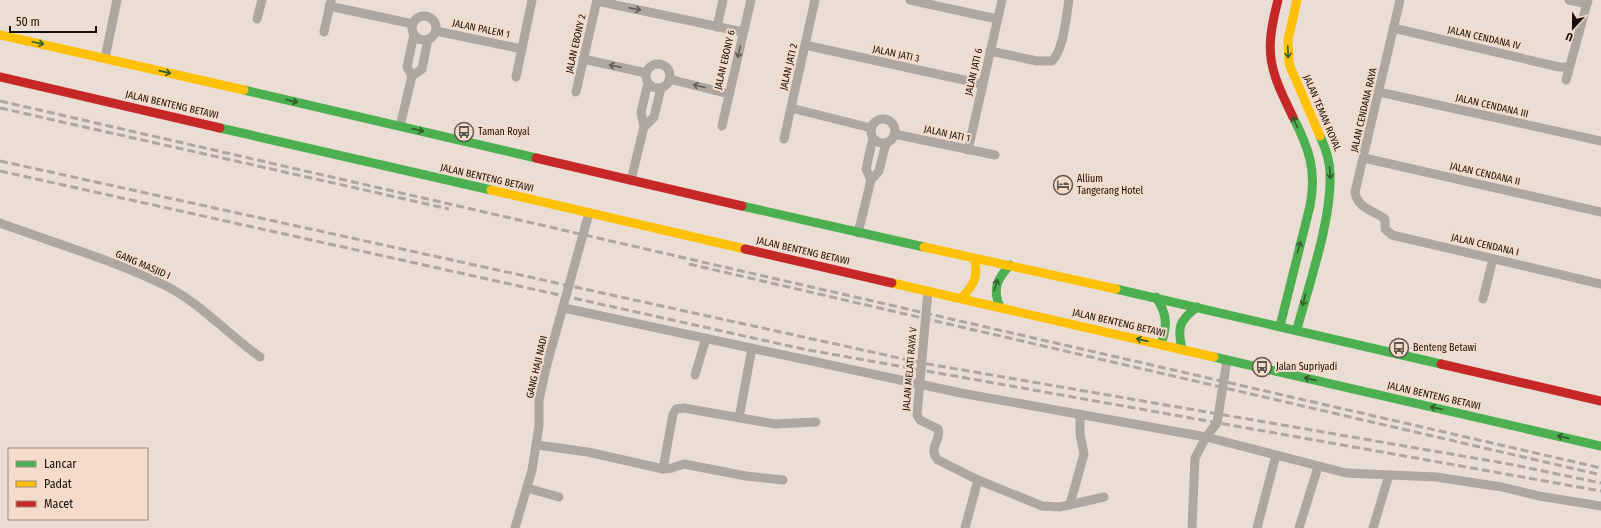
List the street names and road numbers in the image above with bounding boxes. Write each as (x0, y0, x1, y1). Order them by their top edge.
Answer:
street label: JALAN EBONY 2 (563, 13, 589, 75)
street label: JALAN PALEM 1 (451, 17, 511, 41)
street label: JALAN CENDANA IV (1446, 24, 1522, 52)
street label: JALAN EBONY 6 (712, 29, 738, 91)
street label: JALAN JATI 2 (778, 42, 800, 92)
street label: JALAN JATI 3 (871, 43, 921, 65)
street label: JALAN JATI 6 (963, 47, 985, 97)
street label: JALAN CENDANA RAYA (1348, 66, 1380, 154)
street label: JALAN TEMAN ROYAL (1301, 73, 1344, 153)
street label: JALAN BENTENG BETAWI (124, 88, 220, 122)
street label: JALAN CENDANA III (1454, 92, 1530, 120)
street label: JALAN JATI 1 (923, 123, 971, 145)
street label: JALAN CENDANA II (1449, 160, 1521, 188)
street label: JALAN BENTENG BETAWI (439, 161, 535, 195)
street label: JALAN CENDANA I (1450, 231, 1520, 259)
street label: JALAN BENTENG BETAWI (755, 234, 851, 268)
street label: GANG MASJID I (114, 248, 172, 282)
street label: JALAN BENTENG BETAWI (1071, 306, 1167, 340)
street label: JALAN MELATI RAYA V (900, 326, 920, 411)
street label: GANG HAJI NADI (524, 335, 550, 399)
street label: JALAN BENTENG BETAWI (1386, 379, 1482, 413)

